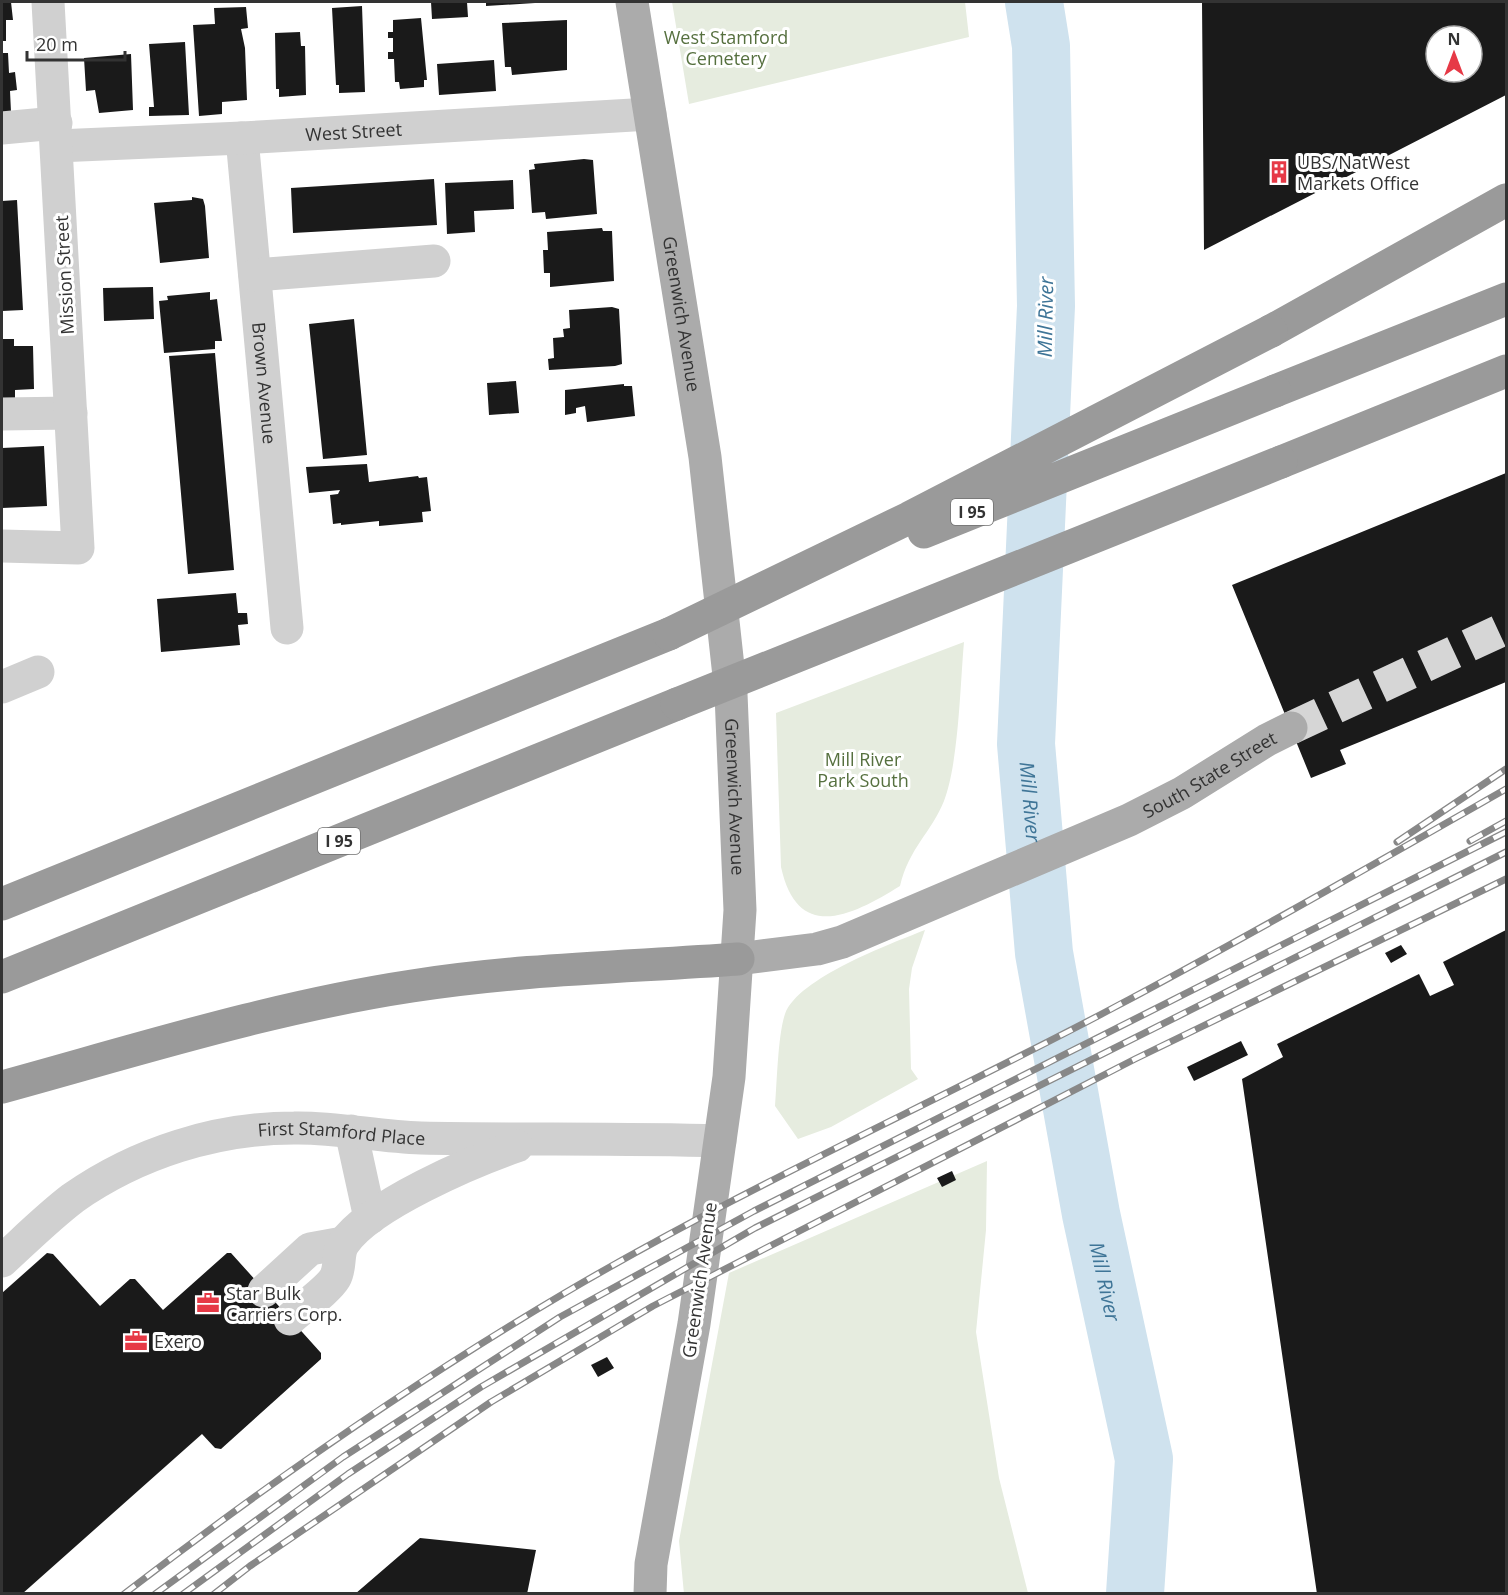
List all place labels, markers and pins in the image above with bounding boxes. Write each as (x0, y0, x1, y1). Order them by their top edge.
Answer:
place label: UBS/NatWest Markets Office (1297, 150, 1419, 195)
building icon: UBS/NatWest Markets Office (1266, 159, 1292, 185)
place label: Star Bulk Carriers Corp. (226, 1281, 343, 1326)
office icon: Star Bulk Carriers Corp. (195, 1290, 221, 1316)
office icon: Exero (123, 1328, 149, 1354)
place label: Exero (154, 1329, 202, 1353)

